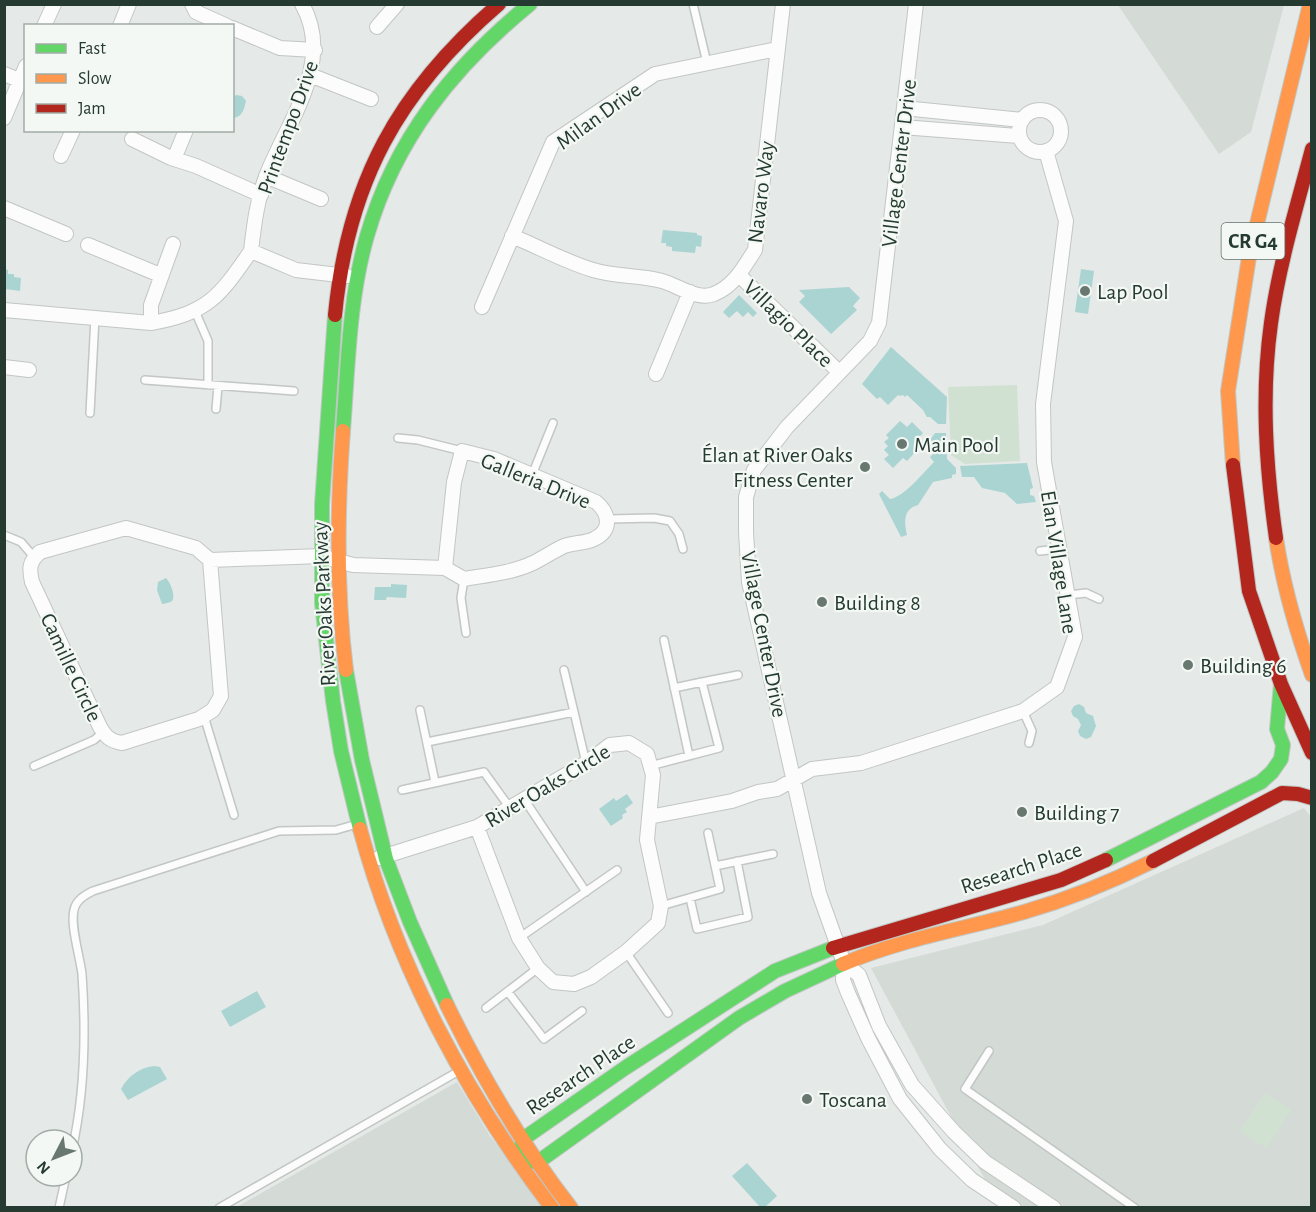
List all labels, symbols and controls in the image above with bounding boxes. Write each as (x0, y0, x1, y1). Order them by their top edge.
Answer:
legend (24, 24, 234, 132)
text: Fast (78, 40, 106, 58)
street label: Printempo Drive (254, 57, 322, 197)
text: Slow (78, 70, 111, 88)
street label: Milan Drive (552, 78, 645, 154)
street label: Village Center Drive (878, 78, 920, 248)
text: Jam (78, 100, 106, 118)
street label: Navaro Way (744, 139, 778, 244)
road number: CR G4 (1222, 223, 1284, 259)
street label: Villagio Place (739, 276, 837, 372)
place label: Lap Pool (1097, 281, 1169, 303)
marker: Lap Pool (1078, 284, 1092, 298)
place label: Main Pool (914, 434, 999, 456)
marker: Main Pool (895, 437, 909, 451)
place label: Élan at River Oaks Fitness Center (702, 443, 853, 491)
street label: Galleria Drive (478, 449, 594, 513)
marker: Élan at River Oaks Fitness Center (858, 460, 872, 474)
street label: Elan Village Lane (1037, 489, 1081, 635)
street label: River Oaks Parkway (309, 520, 339, 687)
street label: Village Center Drive (737, 549, 791, 719)
place label: Building 8 (834, 592, 921, 614)
marker: Building 8 (815, 595, 829, 609)
street label: Camille Circle (36, 610, 106, 725)
place label: Building 6 (1200, 655, 1287, 677)
marker: Building 6 (1181, 658, 1195, 672)
street label: River Oaks Circle (481, 740, 614, 832)
place label: Building 7 (1034, 802, 1119, 824)
marker: Building 7 (1015, 805, 1029, 819)
street label: Research Place (958, 838, 1085, 898)
street label: Research Place (522, 1030, 639, 1119)
place label: Toscana (819, 1089, 887, 1111)
marker: Toscana (800, 1092, 814, 1106)
north arrow (24, 1128, 84, 1188)
text: N (34, 1158, 53, 1177)

